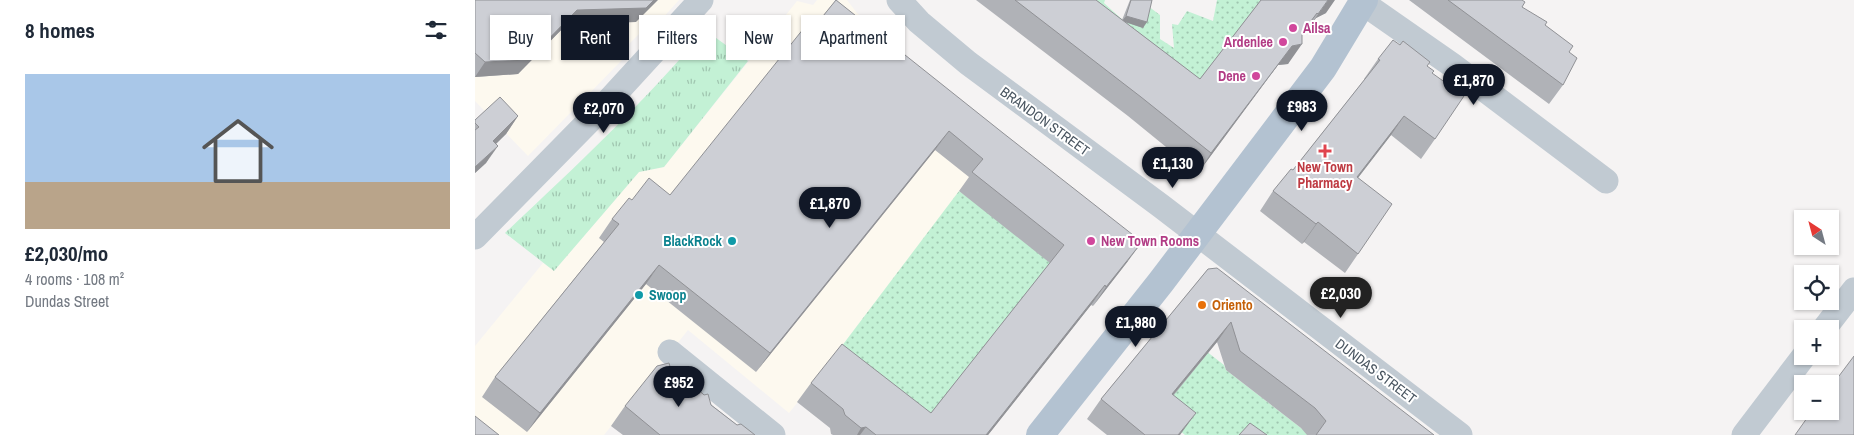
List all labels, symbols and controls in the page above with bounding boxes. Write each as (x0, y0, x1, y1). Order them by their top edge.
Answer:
chip: Buy (490, 15, 551, 60)
chip: Rent (561, 15, 629, 60)
chip: Filters (639, 15, 716, 60)
chip: New (726, 15, 791, 60)
chip: Apartment (801, 15, 905, 60)
text: 8 homes (25, 16, 95, 45)
icon: filters (422, 16, 450, 44)
place label: Ailsa (1303, 19, 1331, 37)
marker: Ailsa (1287, 22, 1299, 34)
place label: Ardenlee (1224, 33, 1273, 51)
marker: Ardenlee (1277, 36, 1289, 48)
pin: £1,870 (1433, 64, 1515, 106)
place label: Dene (1218, 67, 1246, 85)
text: £1,870 (1454, 69, 1494, 91)
marker: Dene (1250, 70, 1262, 82)
street label: BRANDON STREET (997, 83, 1093, 159)
pin: £983 (1272, 90, 1332, 132)
pin: £2,070 (563, 92, 645, 134)
text: £983 (1287, 95, 1317, 117)
text: £2,070 (584, 97, 624, 119)
icon: home (193, 106, 283, 196)
marker: New Town Pharmacy (1319, 145, 1331, 157)
pin: £1,130 (1132, 146, 1214, 189)
text: £1,130 (1153, 152, 1193, 174)
place label: New Town Pharmacy (1297, 158, 1353, 192)
pin: £1,870 (789, 186, 871, 229)
text: £1,870 (810, 192, 850, 214)
north arrow (1794, 210, 1839, 255)
map controls (1794, 210, 1839, 420)
place label: BlackRock (663, 232, 723, 250)
place label: New Town Rooms (1101, 232, 1199, 250)
marker: BlackRock (726, 235, 738, 247)
marker: New Town Rooms (1085, 235, 1097, 247)
text: £2,030/mo (25, 239, 108, 268)
button: locate (1794, 265, 1839, 310)
text: 4 rooms · 108 m² (25, 268, 124, 290)
pin: £2,030 (1300, 276, 1382, 319)
text: £2,030 (1321, 282, 1361, 304)
place label: Swoop (649, 286, 687, 304)
marker: Swoop (633, 289, 645, 301)
text: Dundas Street (25, 290, 109, 312)
place label: Oriento (1212, 296, 1253, 314)
marker: Oriento (1196, 299, 1208, 311)
pin: £1,980 (1095, 306, 1177, 348)
text: £1,980 (1116, 311, 1156, 333)
button: + (1794, 320, 1839, 365)
street label: DUNDAS STREET (1332, 335, 1420, 407)
pin: £952 (649, 366, 709, 408)
text: £952 (664, 371, 694, 393)
button: − (1794, 375, 1839, 420)

